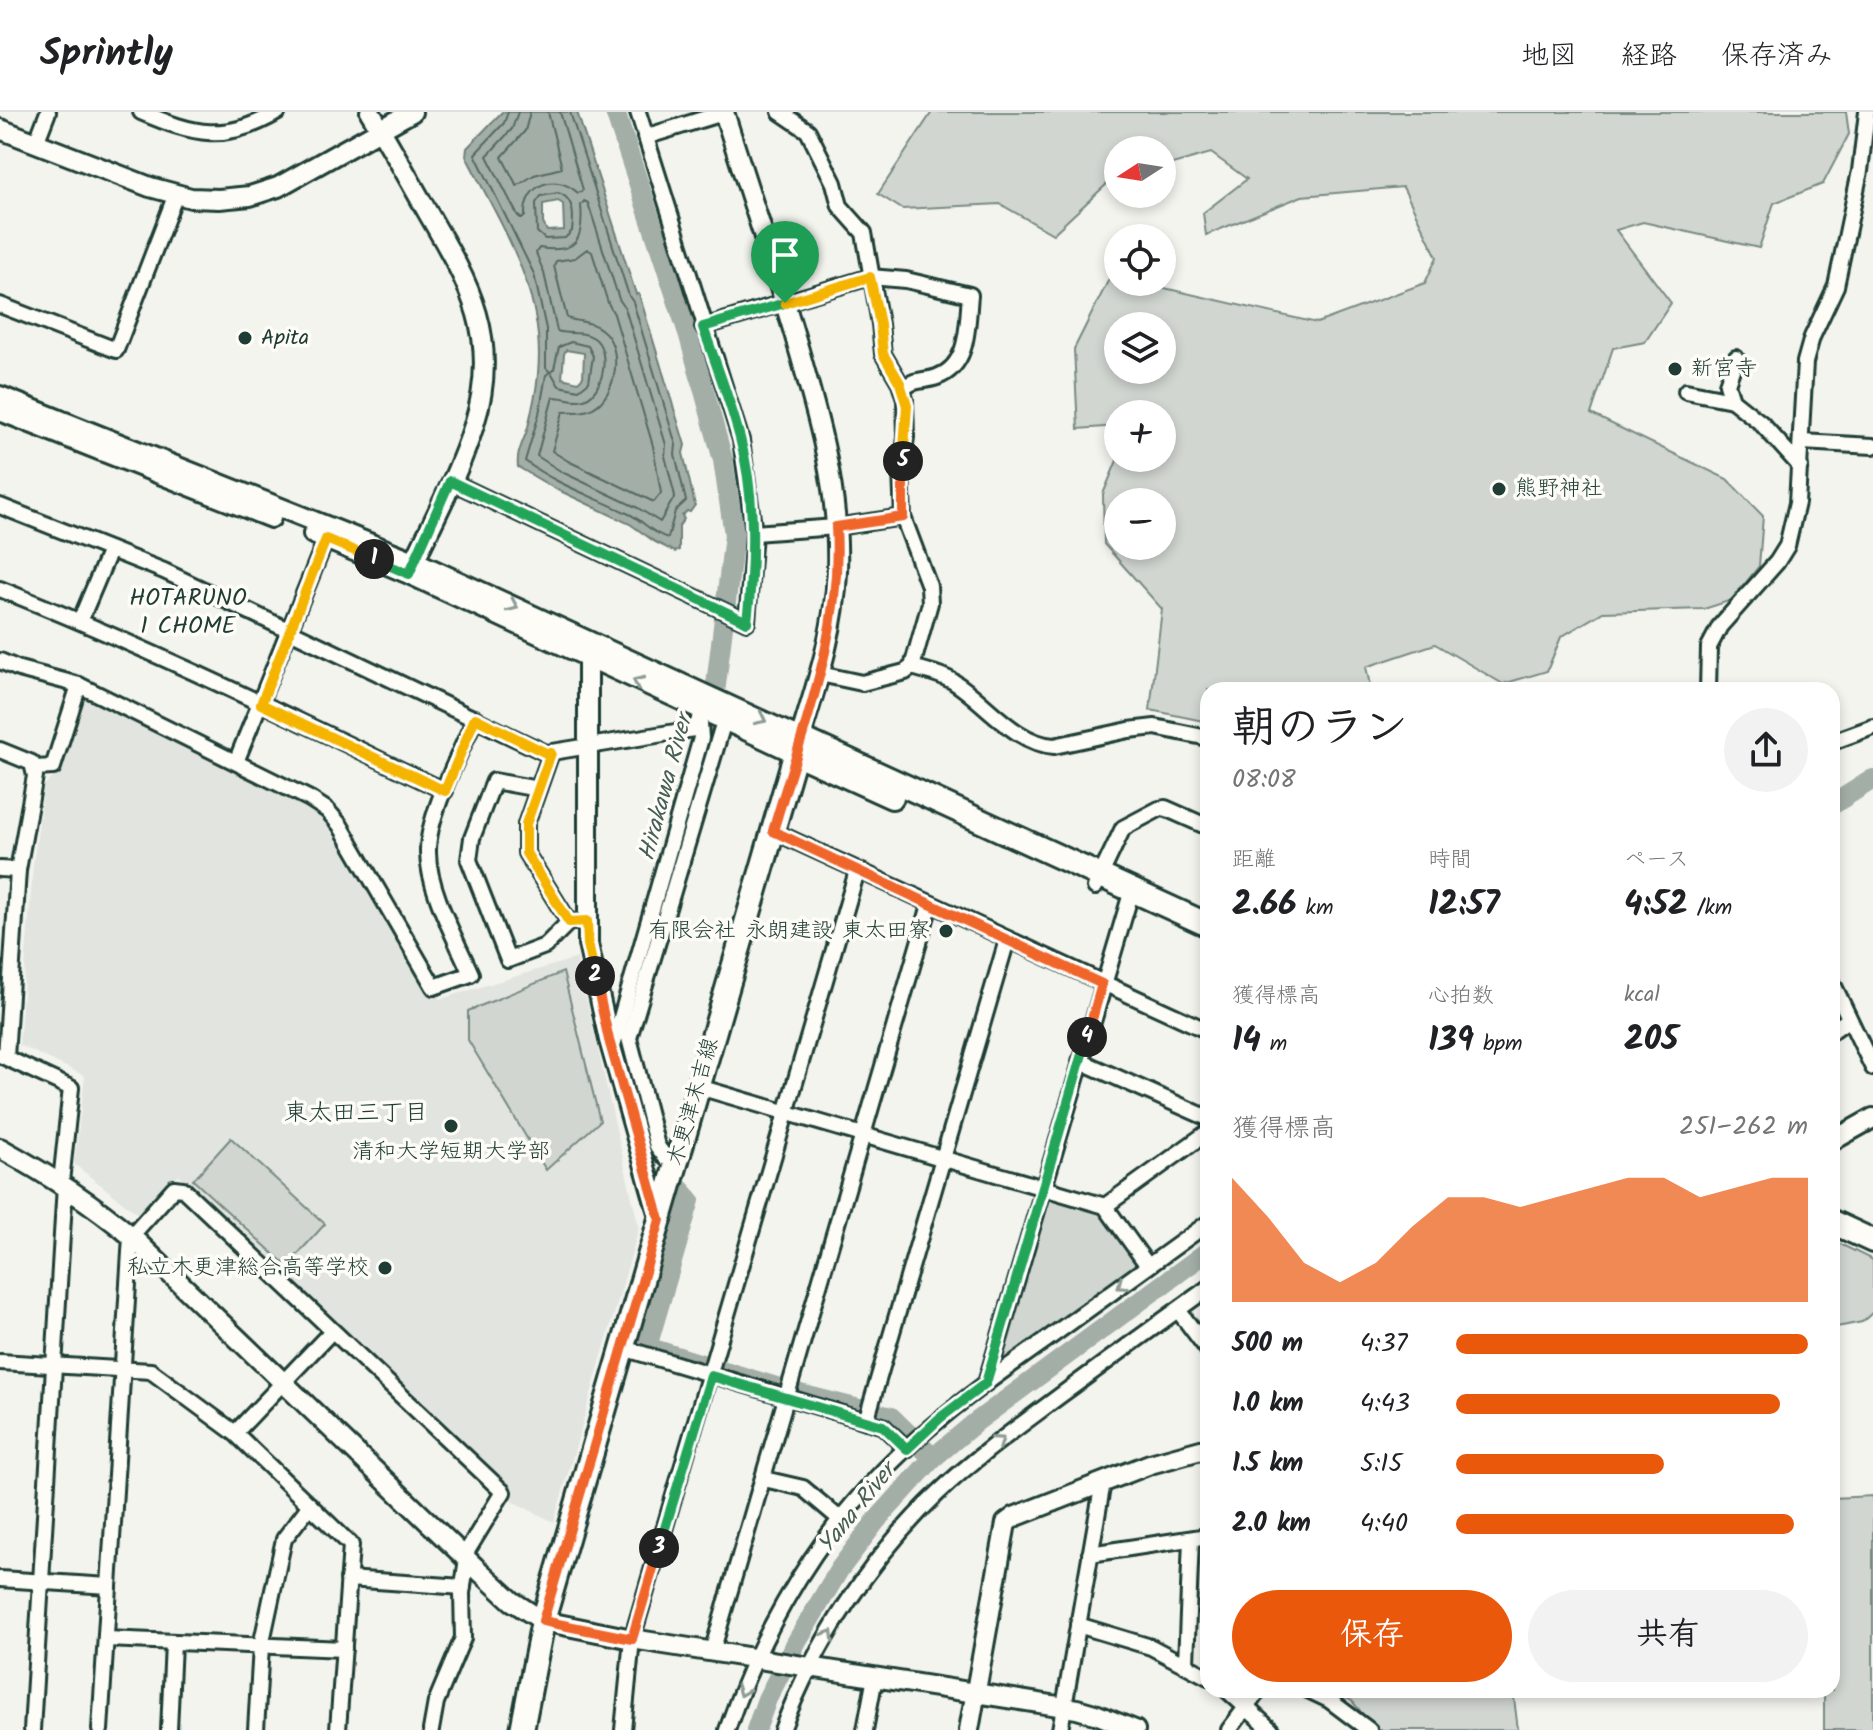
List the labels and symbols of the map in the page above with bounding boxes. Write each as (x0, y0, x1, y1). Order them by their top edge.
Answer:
north arrow (1104, 136, 1176, 208)
pin (751, 221, 819, 303)
place label: Apita (261, 321, 309, 356)
marker: Apita (236, 329, 254, 347)
place label: 新宮寺 (1691, 352, 1757, 387)
marker: 新宮寺 (1666, 360, 1684, 378)
pin: 5 (883, 441, 923, 481)
place label: 熊野神社 (1515, 472, 1603, 507)
marker: 熊野神社 (1490, 480, 1508, 498)
pin: 1 (354, 539, 394, 579)
district label: HOTARUNO 1 CHOME (129, 579, 247, 646)
one-way arrow (504, 596, 519, 612)
one-way arrow (632, 675, 647, 691)
water label: Hirakawa River (628, 706, 705, 865)
one-way arrow (752, 709, 767, 725)
place label: 有限会社 永朗建設 東太田寮 (648, 914, 930, 949)
marker: 有限会社 永朗建設 東太田寮 (937, 922, 955, 940)
pin: 2 (575, 956, 615, 996)
pin: 4 (1067, 1017, 1107, 1057)
street label: 木更津末吉線 (659, 1034, 729, 1170)
district label: 東太田三丁目 (284, 1094, 428, 1133)
marker: 清和大学短期大学部 (442, 1117, 460, 1135)
place label: 清和大学短期大学部 (352, 1135, 550, 1170)
place label: 私立木更津総合高等学校 (127, 1251, 369, 1286)
marker: 私立木更津総合高等学校 (376, 1259, 394, 1277)
one-way arrow (1117, 1275, 1131, 1290)
one-way arrow (990, 1436, 1004, 1451)
water label: Yana River (808, 1451, 909, 1563)
pin: 3 (639, 1528, 679, 1568)
one-way arrow (819, 1629, 835, 1644)
one-way arrow (736, 1682, 752, 1697)

